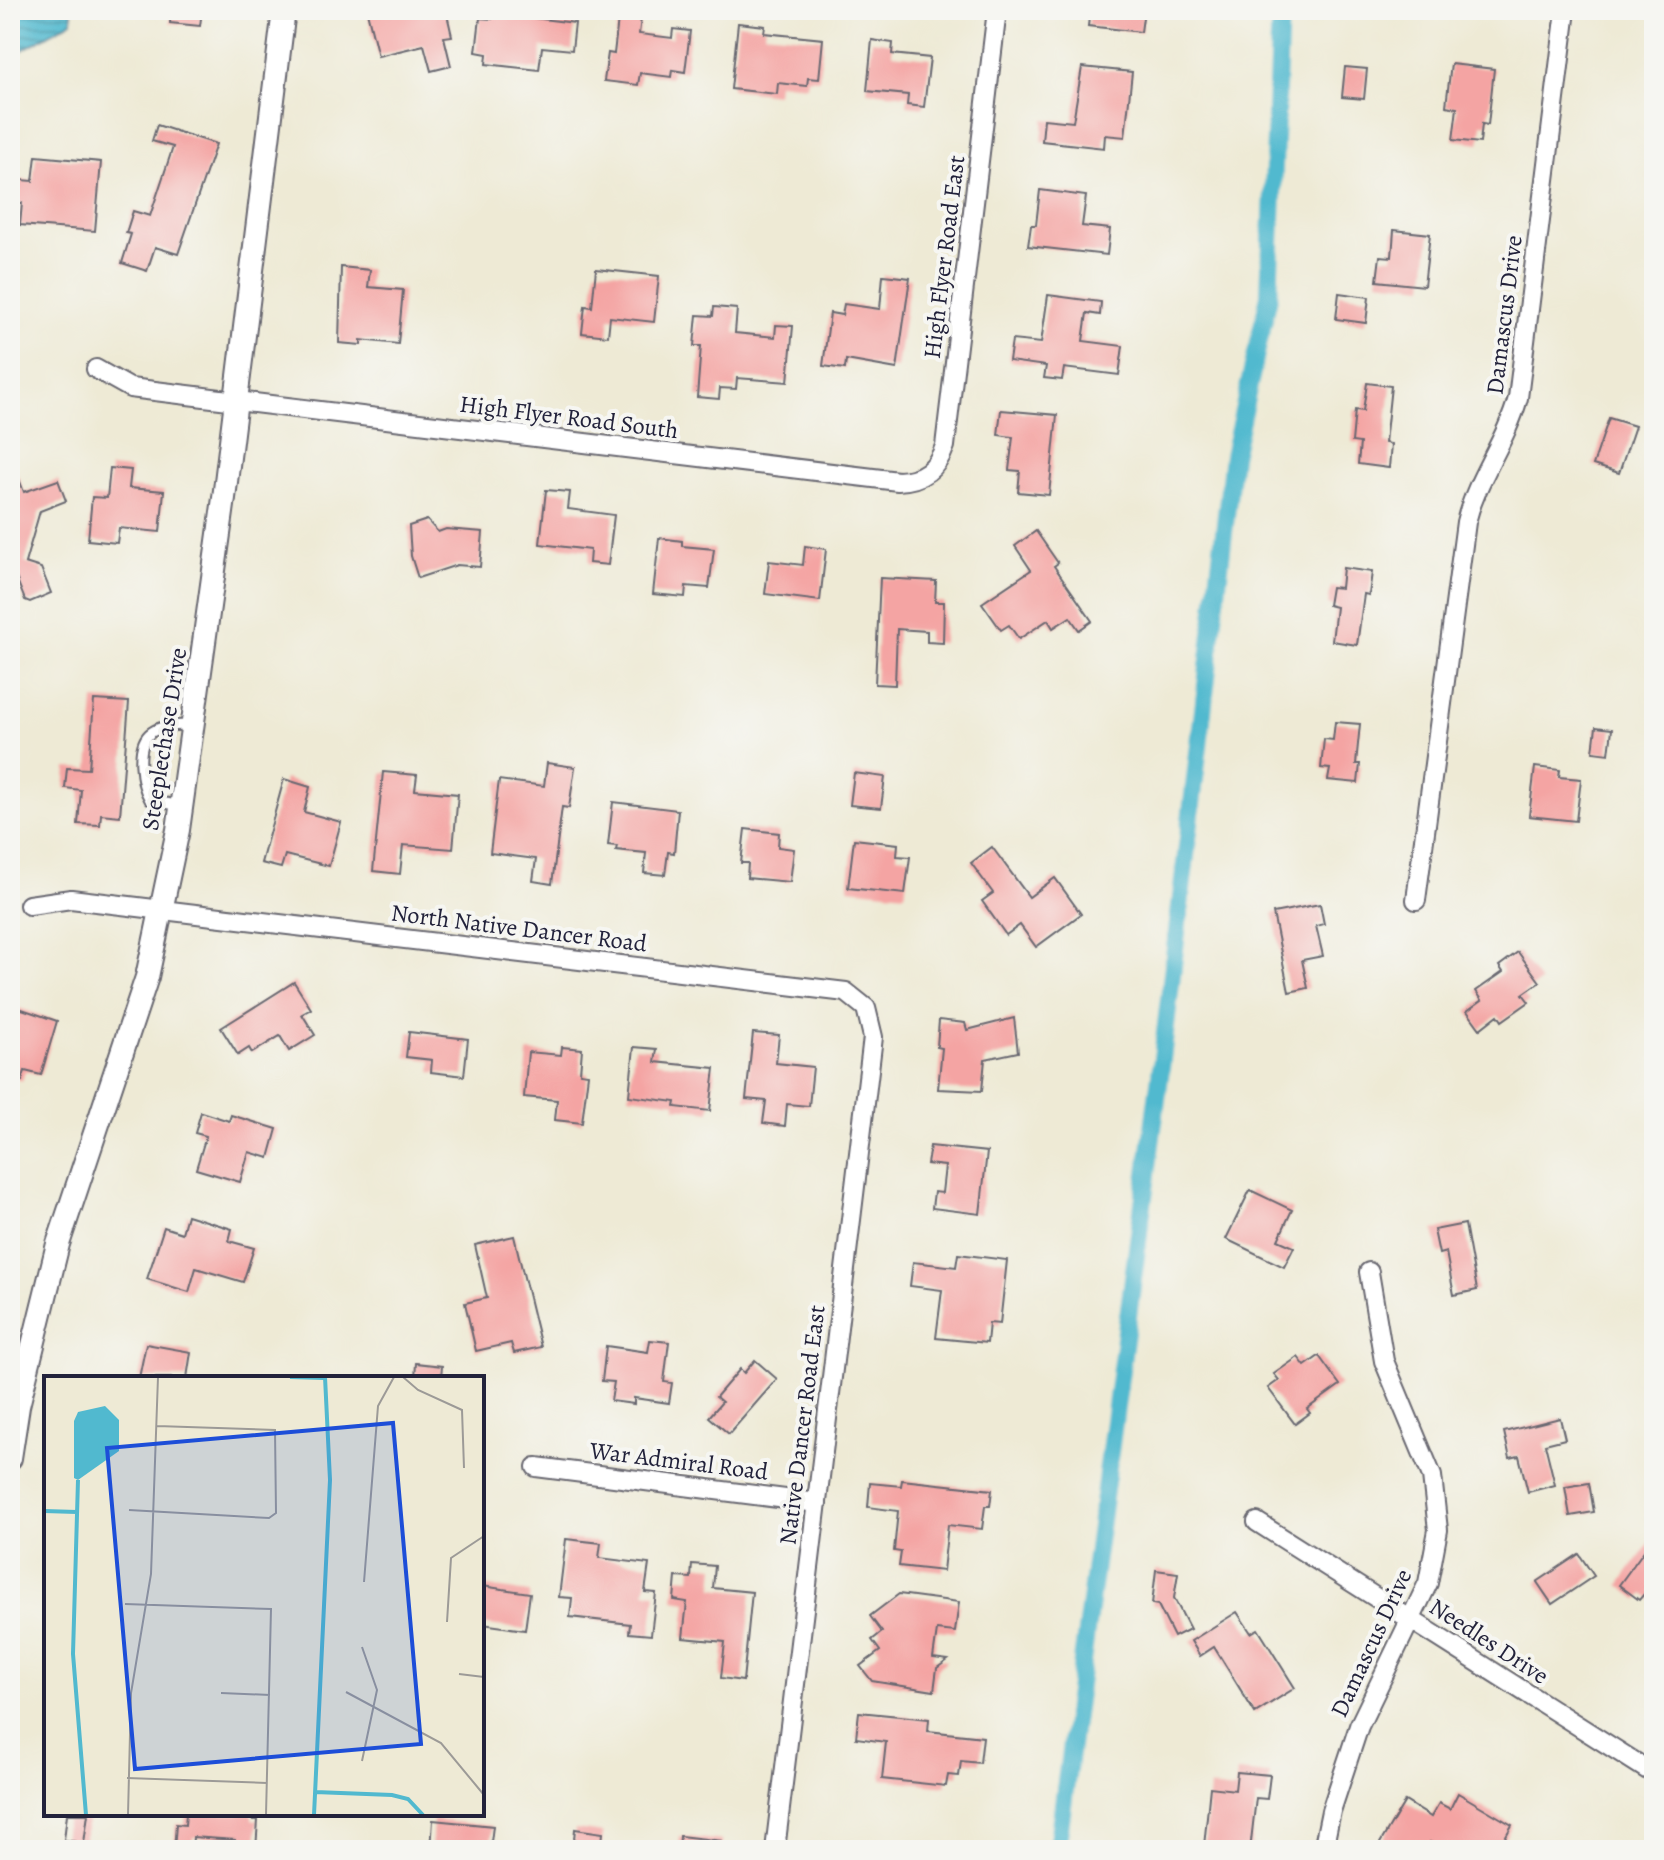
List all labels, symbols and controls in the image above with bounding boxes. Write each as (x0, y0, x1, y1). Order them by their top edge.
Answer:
street label: High Flyer Road East (916, 153, 972, 360)
street label: Damascus Drive (1478, 233, 1530, 397)
street label: High Flyer Road South (458, 388, 680, 446)
street label: Steeplechase Drive (134, 645, 194, 833)
street label: North Native Dancer Road (389, 896, 649, 960)
street label: Native Dancer Road East (771, 1303, 833, 1547)
inset map (44, 1376, 484, 1816)
street label: War Admiral Road (587, 1434, 770, 1488)
street label: Damascus Drive (1323, 1564, 1419, 1722)
street label: Needles Drive (1423, 1591, 1555, 1691)

